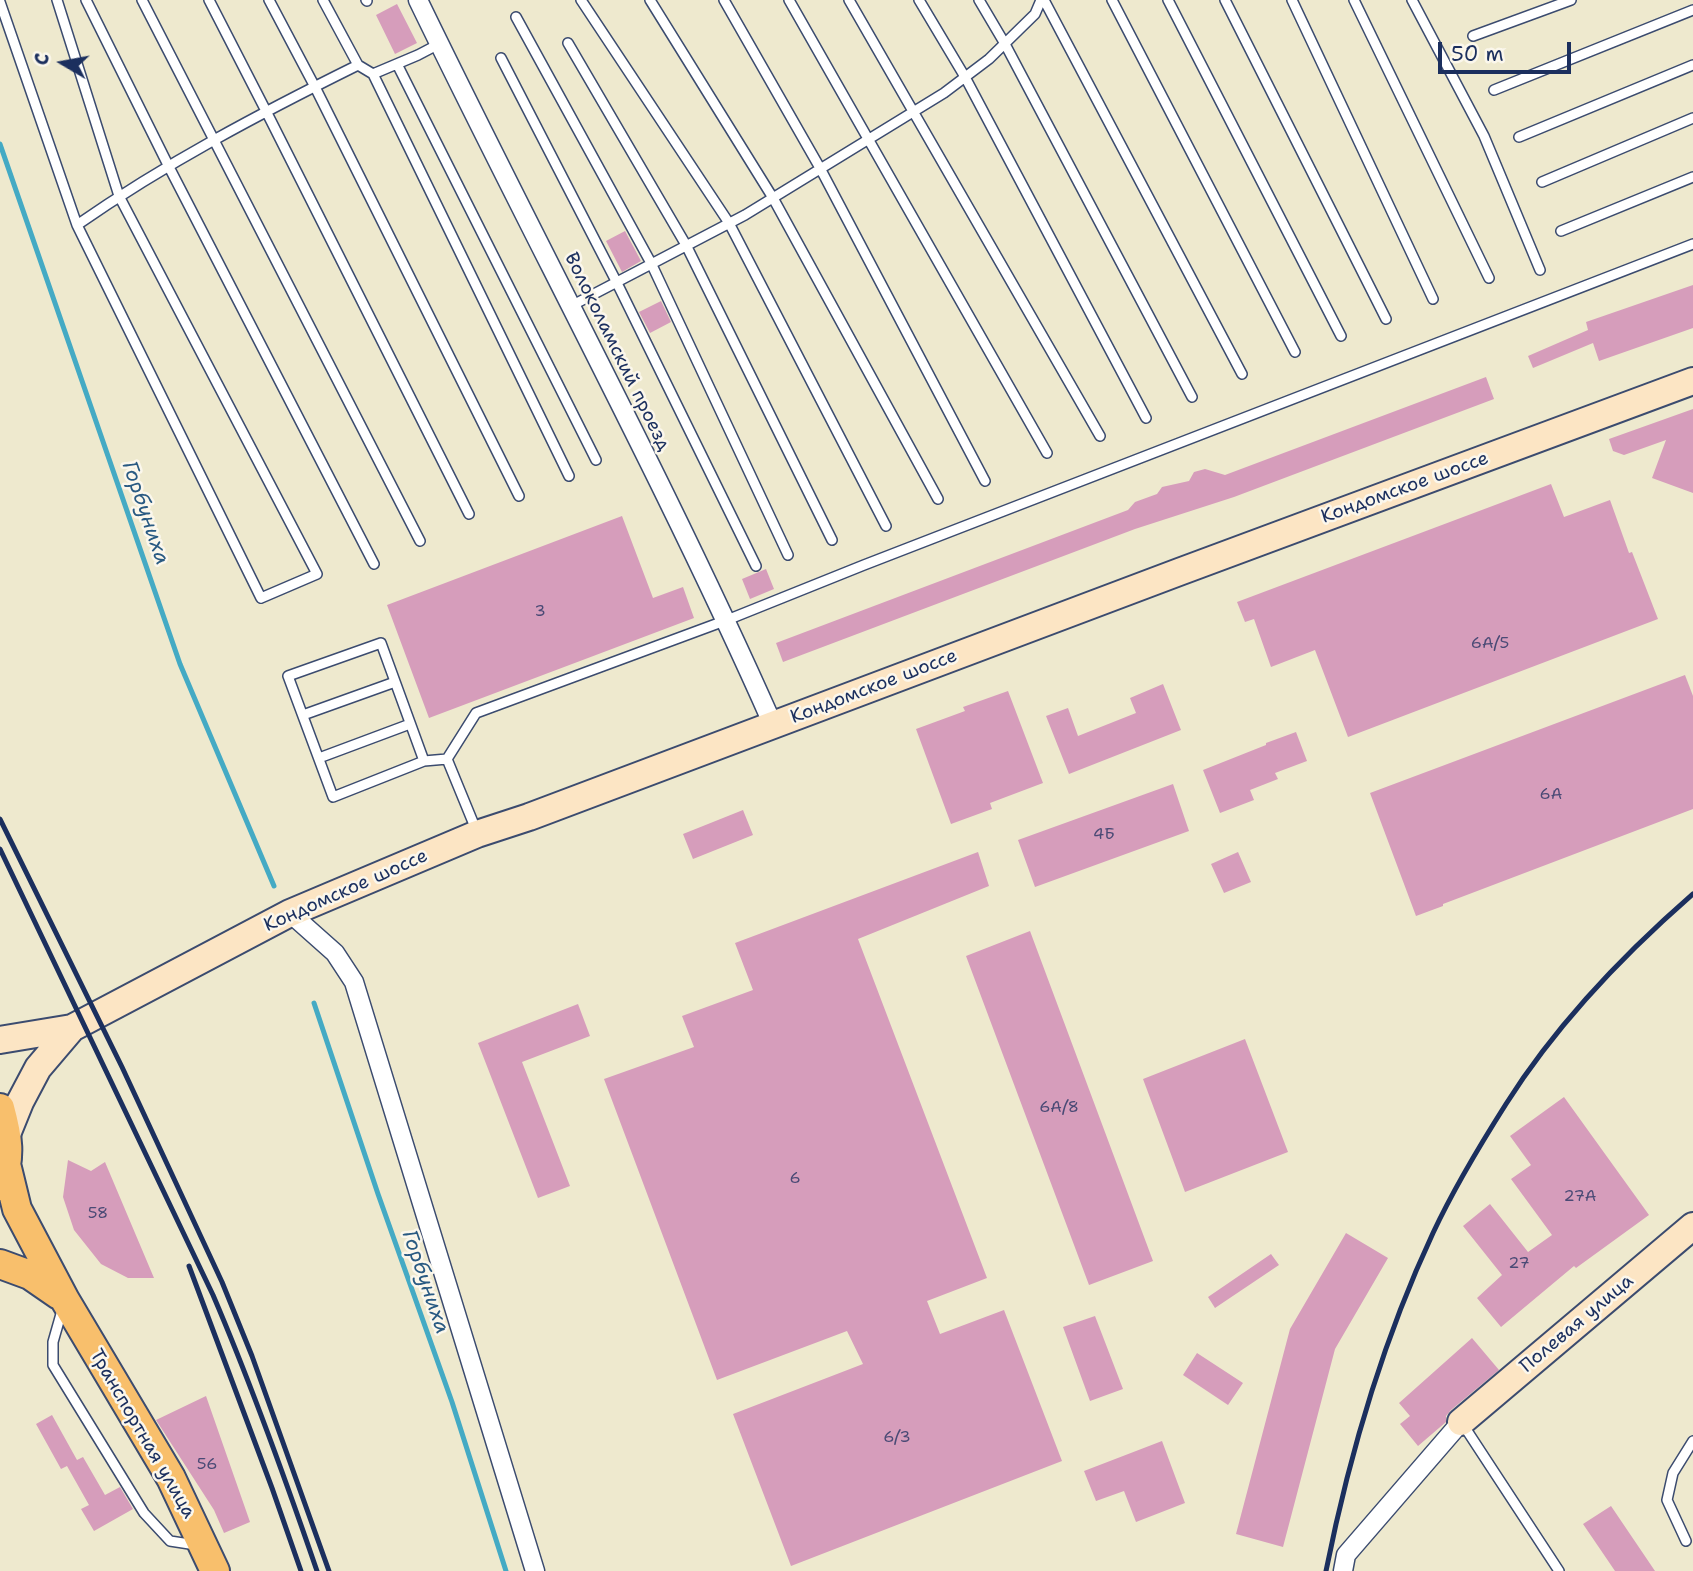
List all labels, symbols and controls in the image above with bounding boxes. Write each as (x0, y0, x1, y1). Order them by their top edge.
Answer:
north arrow (28, 28, 98, 98)
scale bar (1441, 28, 1574, 72)
text: 50 m (1451, 40, 1504, 68)
text: С (29, 51, 55, 67)
street label: Волоколамский проезд (559, 249, 675, 455)
street label: Кондомское шоссе (1318, 447, 1492, 529)
water label: Горбуниха (116, 458, 174, 568)
house number: 3 (534, 602, 546, 622)
house number: 6А/5 (1471, 634, 1509, 654)
street label: Кондомское шоссе (787, 645, 961, 729)
house number: 6А (1540, 785, 1562, 805)
house number: 4Б (1093, 825, 1115, 845)
street label: Кондомское шоссе (261, 845, 431, 937)
house number: 6А/8 (1039, 1098, 1079, 1118)
house number: 6 (789, 1169, 801, 1189)
house number: 27А (1564, 1187, 1596, 1207)
house number: 58 (88, 1204, 108, 1224)
water label: Горбуниха (396, 1227, 454, 1337)
house number: 27 (1508, 1254, 1530, 1274)
street label: Полевая улица (1516, 1270, 1638, 1378)
street label: Транспортная улица (84, 1345, 200, 1523)
house number: 6/3 (883, 1428, 911, 1448)
house number: 56 (197, 1455, 217, 1475)

